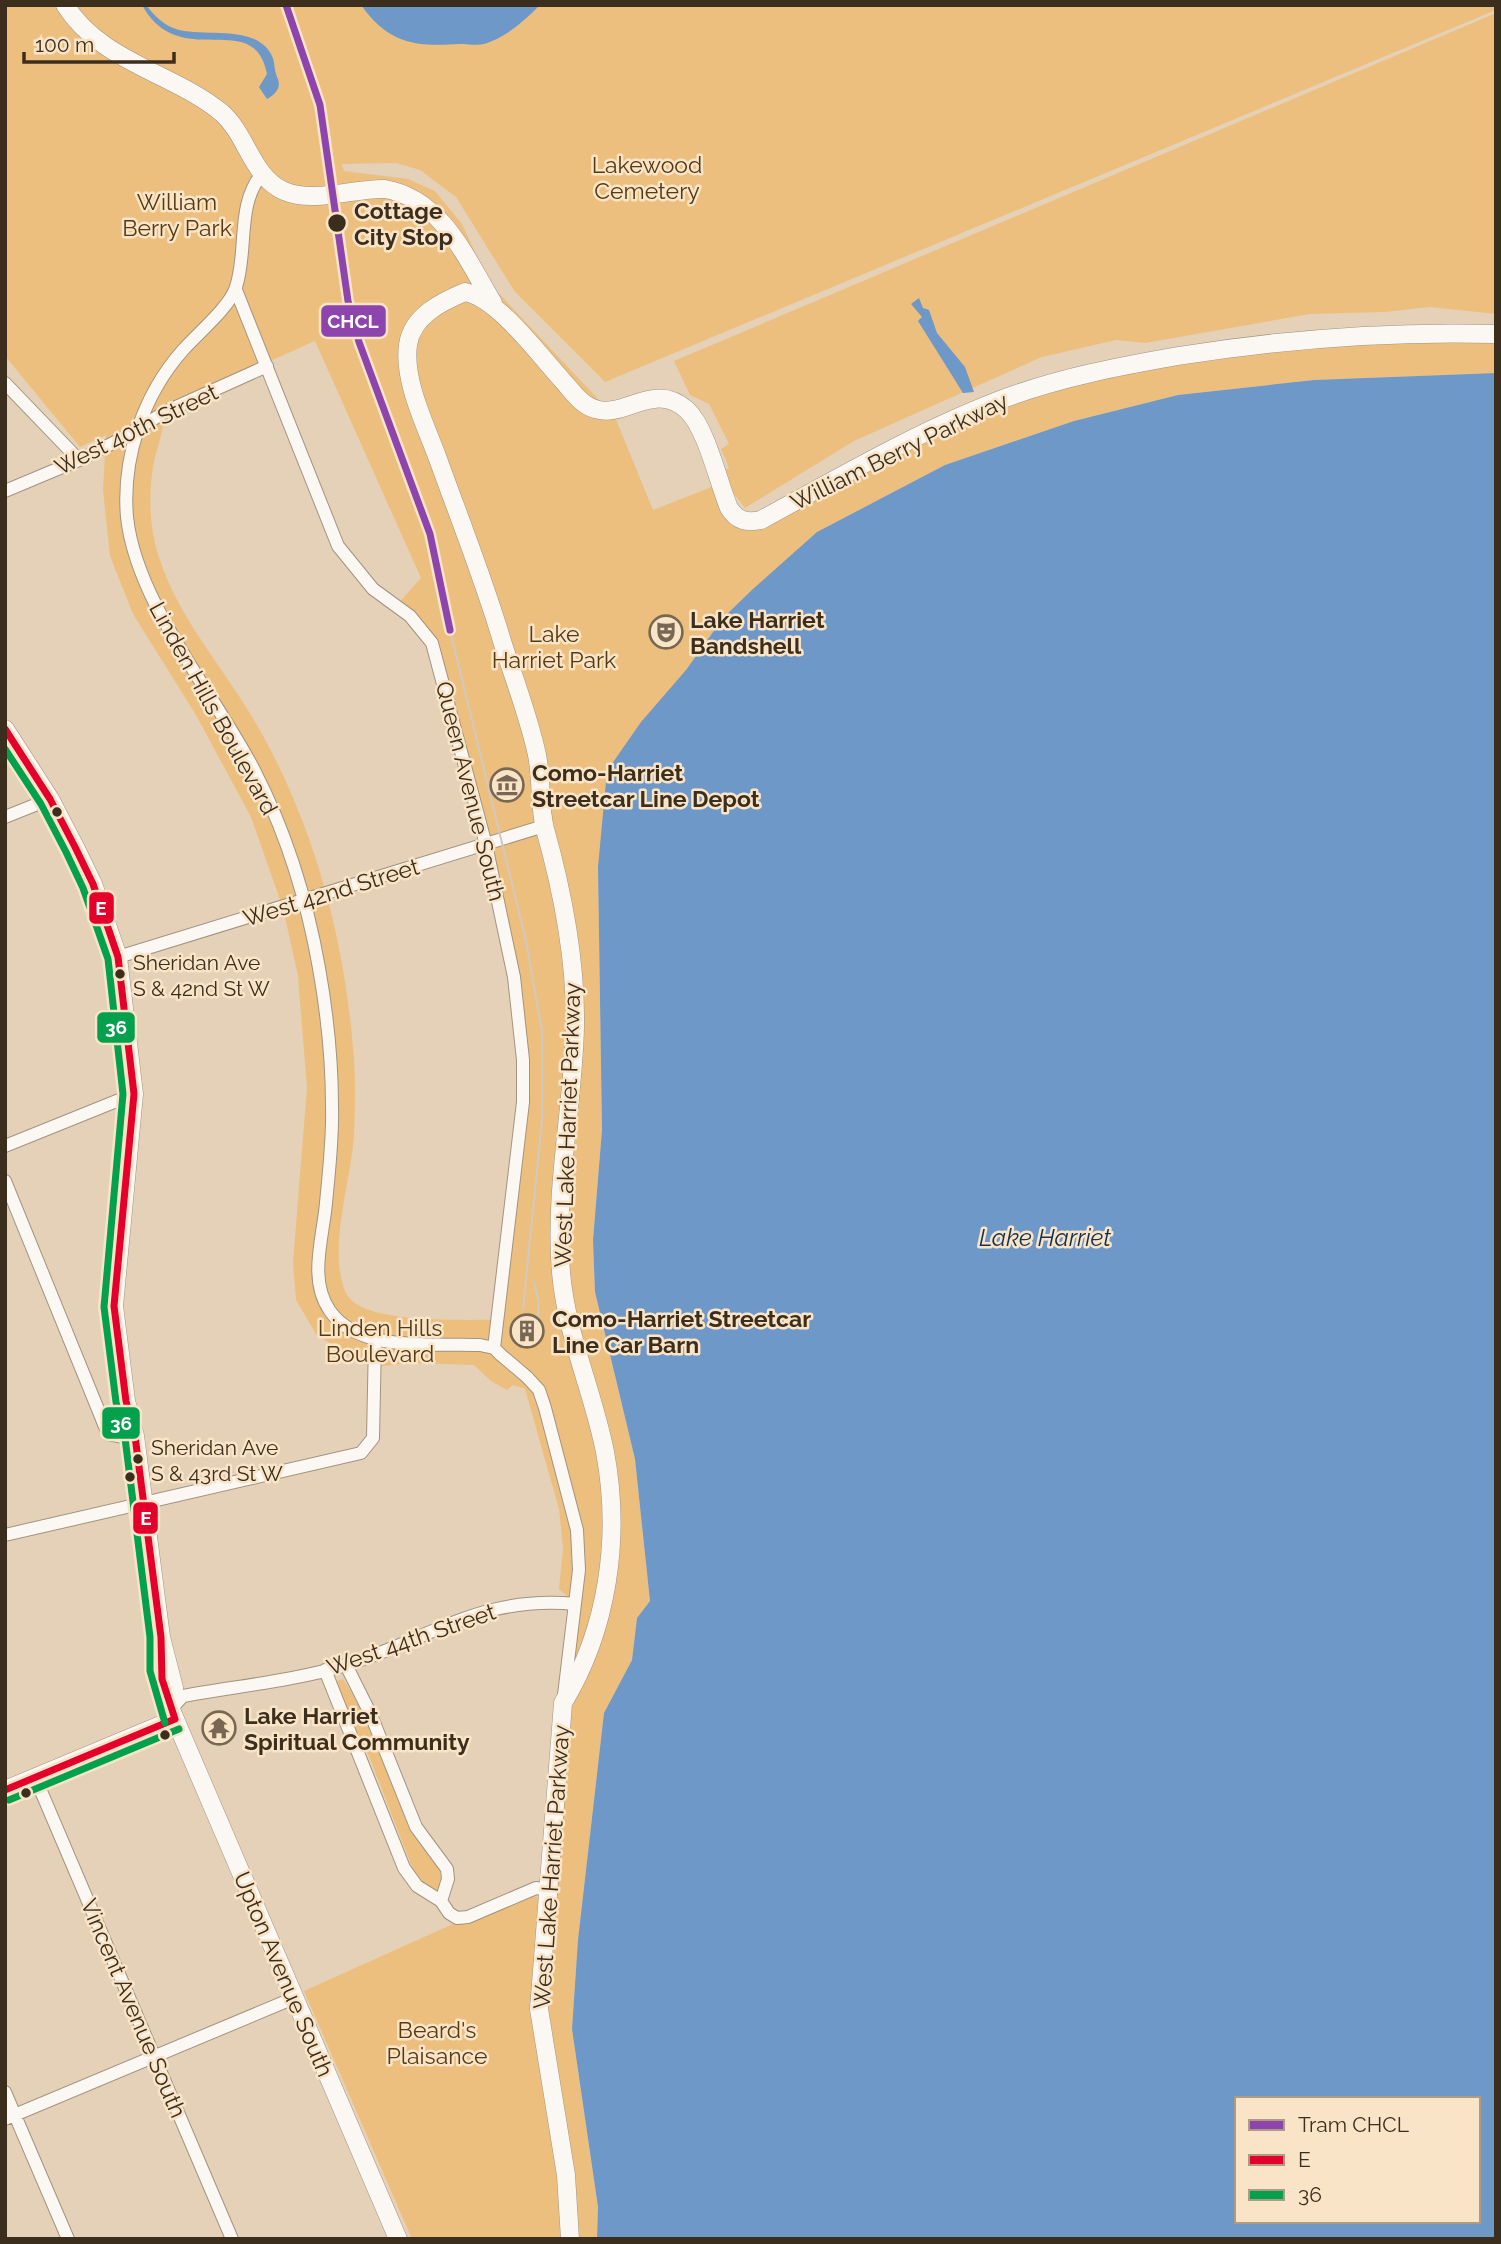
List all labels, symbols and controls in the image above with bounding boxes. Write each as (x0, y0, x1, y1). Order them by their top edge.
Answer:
scale bar (24, 21, 175, 65)
text: 100 m (35, 32, 94, 57)
park label: Lakewood Cemetery (592, 151, 702, 204)
park label: William Berry Park (122, 188, 232, 241)
place label: Cottage City Stop (354, 197, 453, 250)
marker: Cottage City Stop (326, 212, 348, 234)
line badge: CHCL (320, 304, 387, 338)
text: CHCL (327, 310, 379, 332)
street label: West 40th Street (50, 378, 222, 480)
street label: William Berry Parkway (786, 387, 1012, 515)
street label: Linden Hills Boulevard (144, 597, 284, 819)
place label: Lake Harriet Bandshell (690, 606, 825, 659)
theatre icon: Lake Harriet Bandshell (647, 613, 685, 651)
park label: Lake Harriet Park (492, 620, 616, 673)
street label: Queen Avenue South (431, 678, 511, 904)
place label: Como-Harriet Streetcar Line Depot (532, 759, 760, 812)
museum icon: Como-Harriet Streetcar Line Depot (488, 766, 526, 804)
unlabelled marker (50, 805, 64, 819)
street label: West 42nd Street (240, 852, 423, 932)
line badge: E (88, 891, 115, 925)
text: E (95, 897, 107, 919)
place label: Sheridan Ave S & 42nd St W (133, 950, 270, 1001)
marker: Sheridan Ave S & 42nd St W (113, 967, 127, 981)
street label: West Lake Harriet Parkway (549, 982, 585, 1268)
line badge: 36 (96, 1011, 136, 1044)
text: 36 (105, 1016, 127, 1038)
water label: Lake Harriet (979, 1223, 1111, 1252)
place label: Como-Harriet Streetcar Line Car Barn (552, 1305, 811, 1358)
building icon: Como-Harriet Streetcar Line Car Barn (508, 1312, 546, 1350)
park label: Linden Hills Boulevard (318, 1314, 442, 1367)
line badge: 36 (101, 1406, 141, 1440)
text: 36 (110, 1412, 132, 1434)
place label: Sheridan Ave S & 43rd St W (151, 1435, 283, 1486)
marker: Sheridan Ave S & 43rd St W (131, 1452, 145, 1466)
unlabelled marker (123, 1470, 137, 1484)
line badge: E (132, 1501, 159, 1535)
text: E (140, 1507, 152, 1529)
street label: West 44th Street (323, 1597, 499, 1681)
place label: Lake Harriet Spiritual Community (244, 1702, 470, 1755)
temple icon: Lake Harriet Spiritual Community (200, 1709, 238, 1747)
street label: West Lake Harriet Parkway (528, 1724, 574, 2010)
unlabelled marker (158, 1728, 172, 1742)
unlabelled marker (19, 1786, 33, 1800)
street label: Upton Avenue South (229, 1867, 339, 2081)
street label: Vincent Avenue South (76, 1894, 192, 2122)
park label: Beard's Plaisance (386, 2016, 488, 2069)
legend (1235, 2097, 1480, 2223)
text: Tram CHCL (1298, 2112, 1409, 2137)
text: E (1298, 2147, 1311, 2172)
text: 36 (1298, 2182, 1322, 2207)

